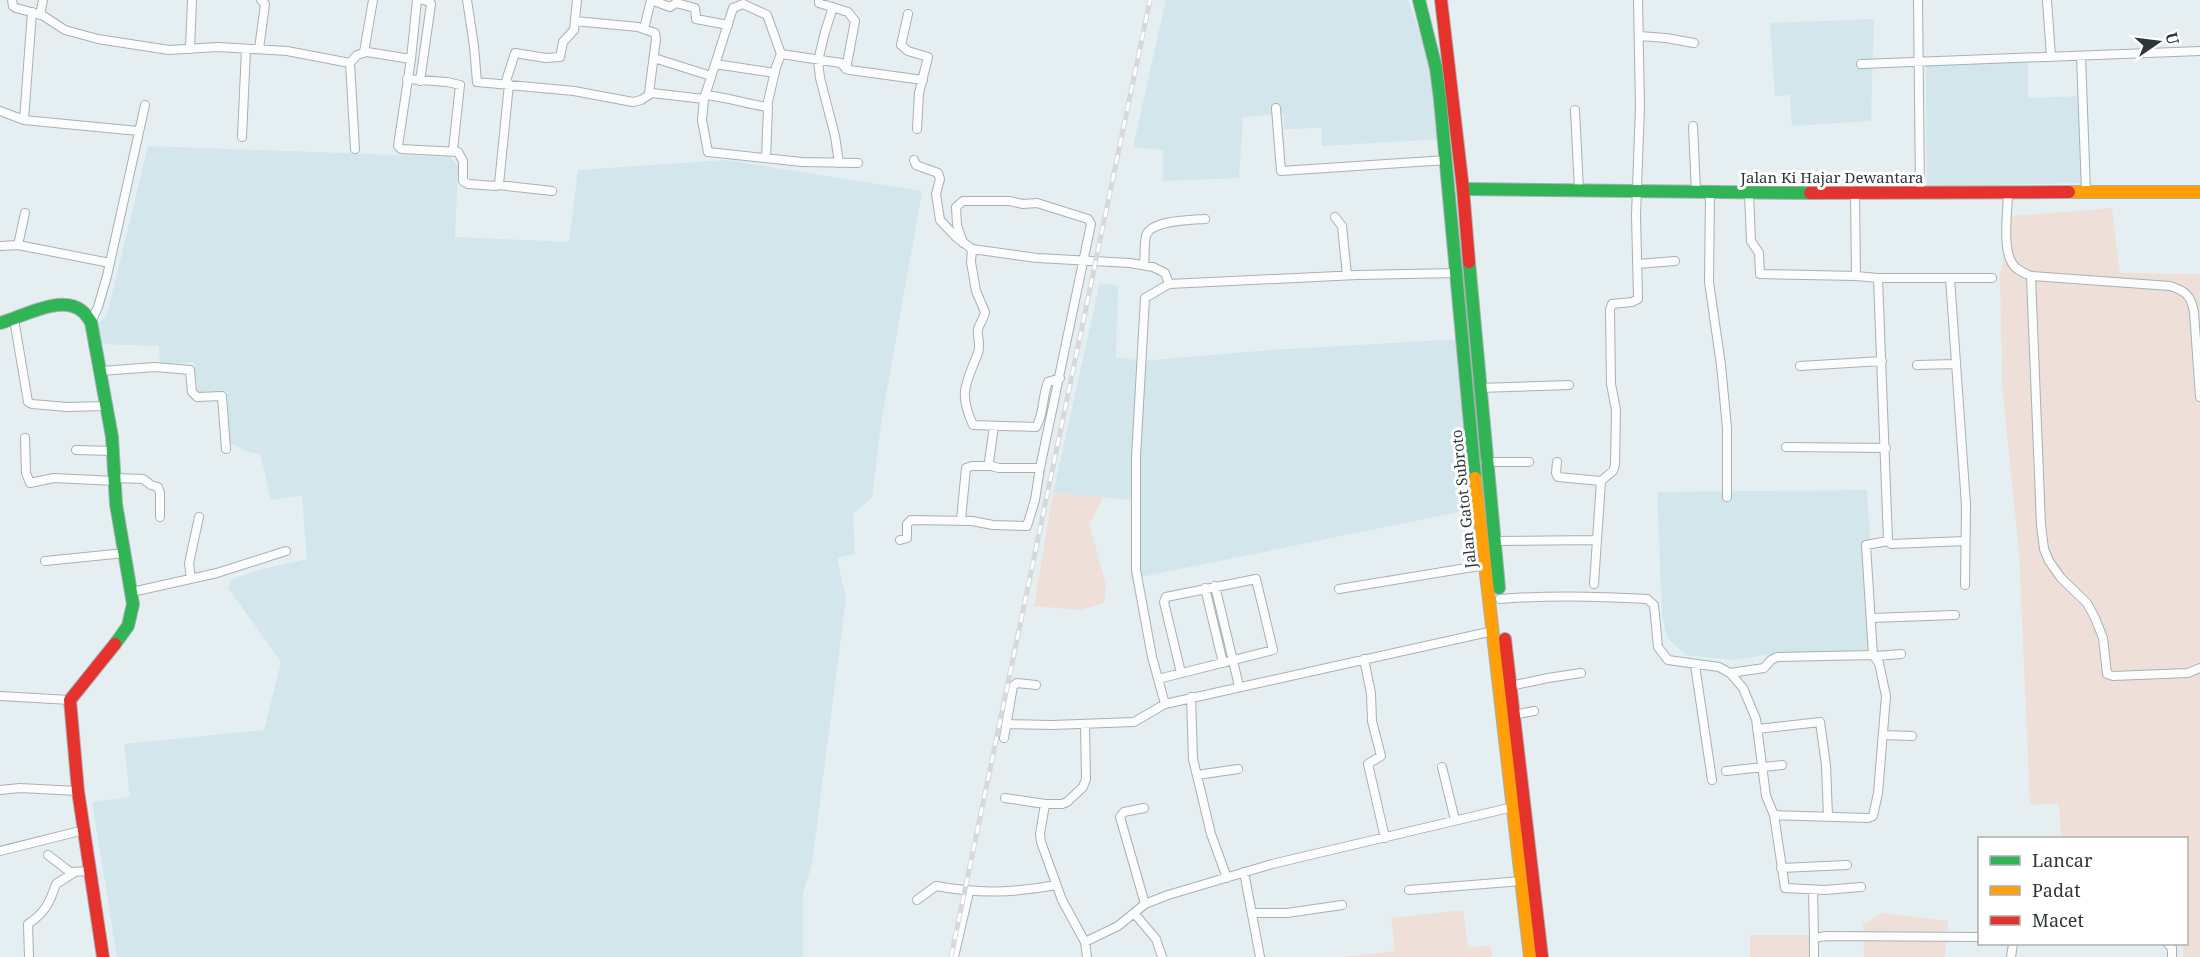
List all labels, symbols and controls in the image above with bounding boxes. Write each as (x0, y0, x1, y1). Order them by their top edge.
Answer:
north arrow (2128, 12, 2188, 72)
text: U (2160, 30, 2185, 47)
street label: Jalan Ki Hajar Dewantara (1740, 167, 1923, 187)
street label: Jalan Gatot Subroto (1446, 429, 1480, 570)
legend (1978, 837, 2188, 945)
text: Lancar (2032, 848, 2093, 872)
text: Padat (2032, 878, 2081, 902)
text: Macet (2032, 908, 2084, 932)

